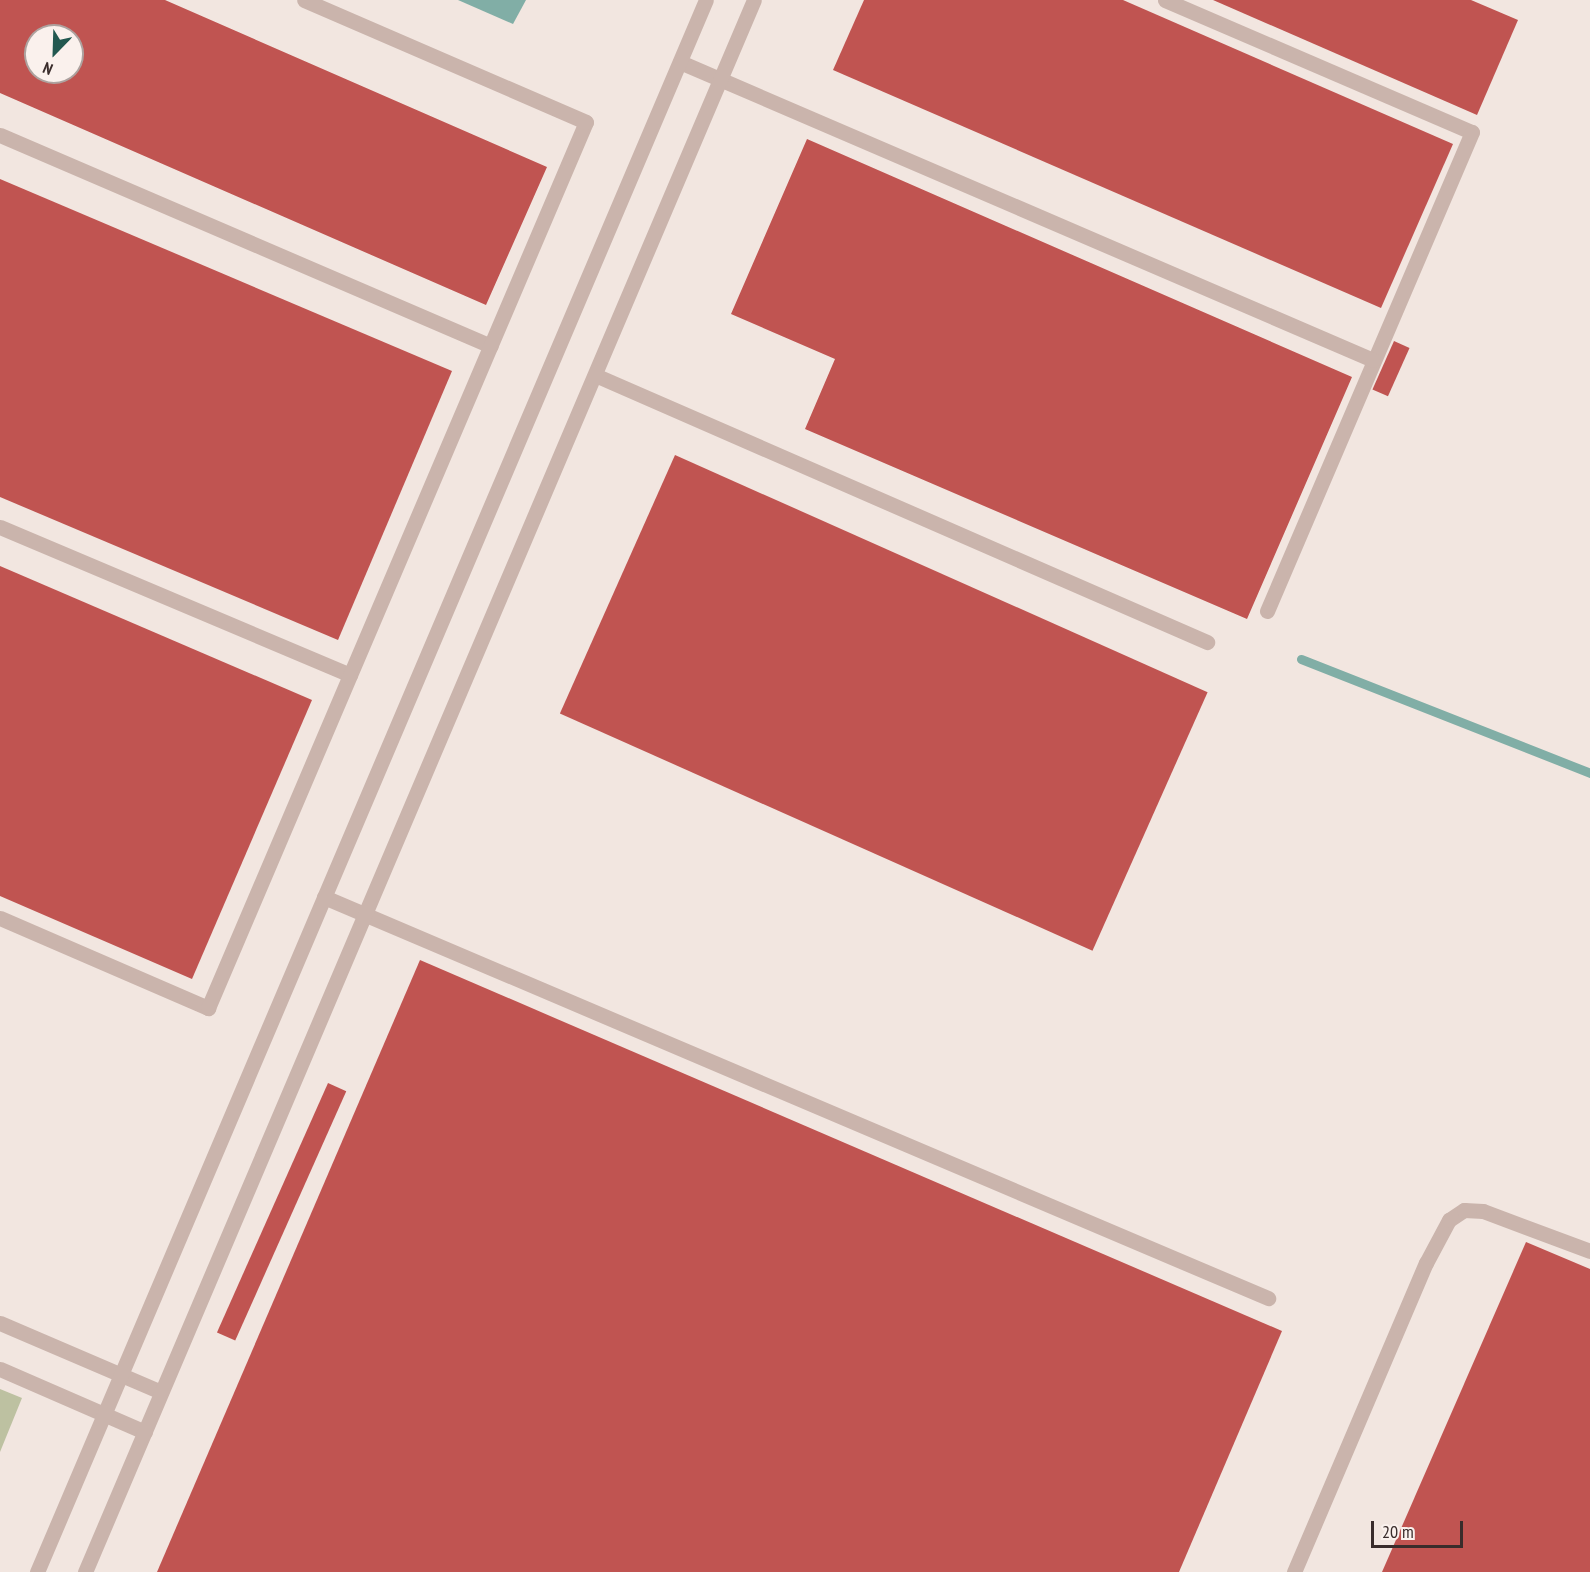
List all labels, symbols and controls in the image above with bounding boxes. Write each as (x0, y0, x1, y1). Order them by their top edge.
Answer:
north arrow (24, 24, 84, 84)
text: N (40, 58, 56, 80)
scale bar (1374, 1509, 1466, 1547)
text: 20 m (1382, 1520, 1414, 1543)

